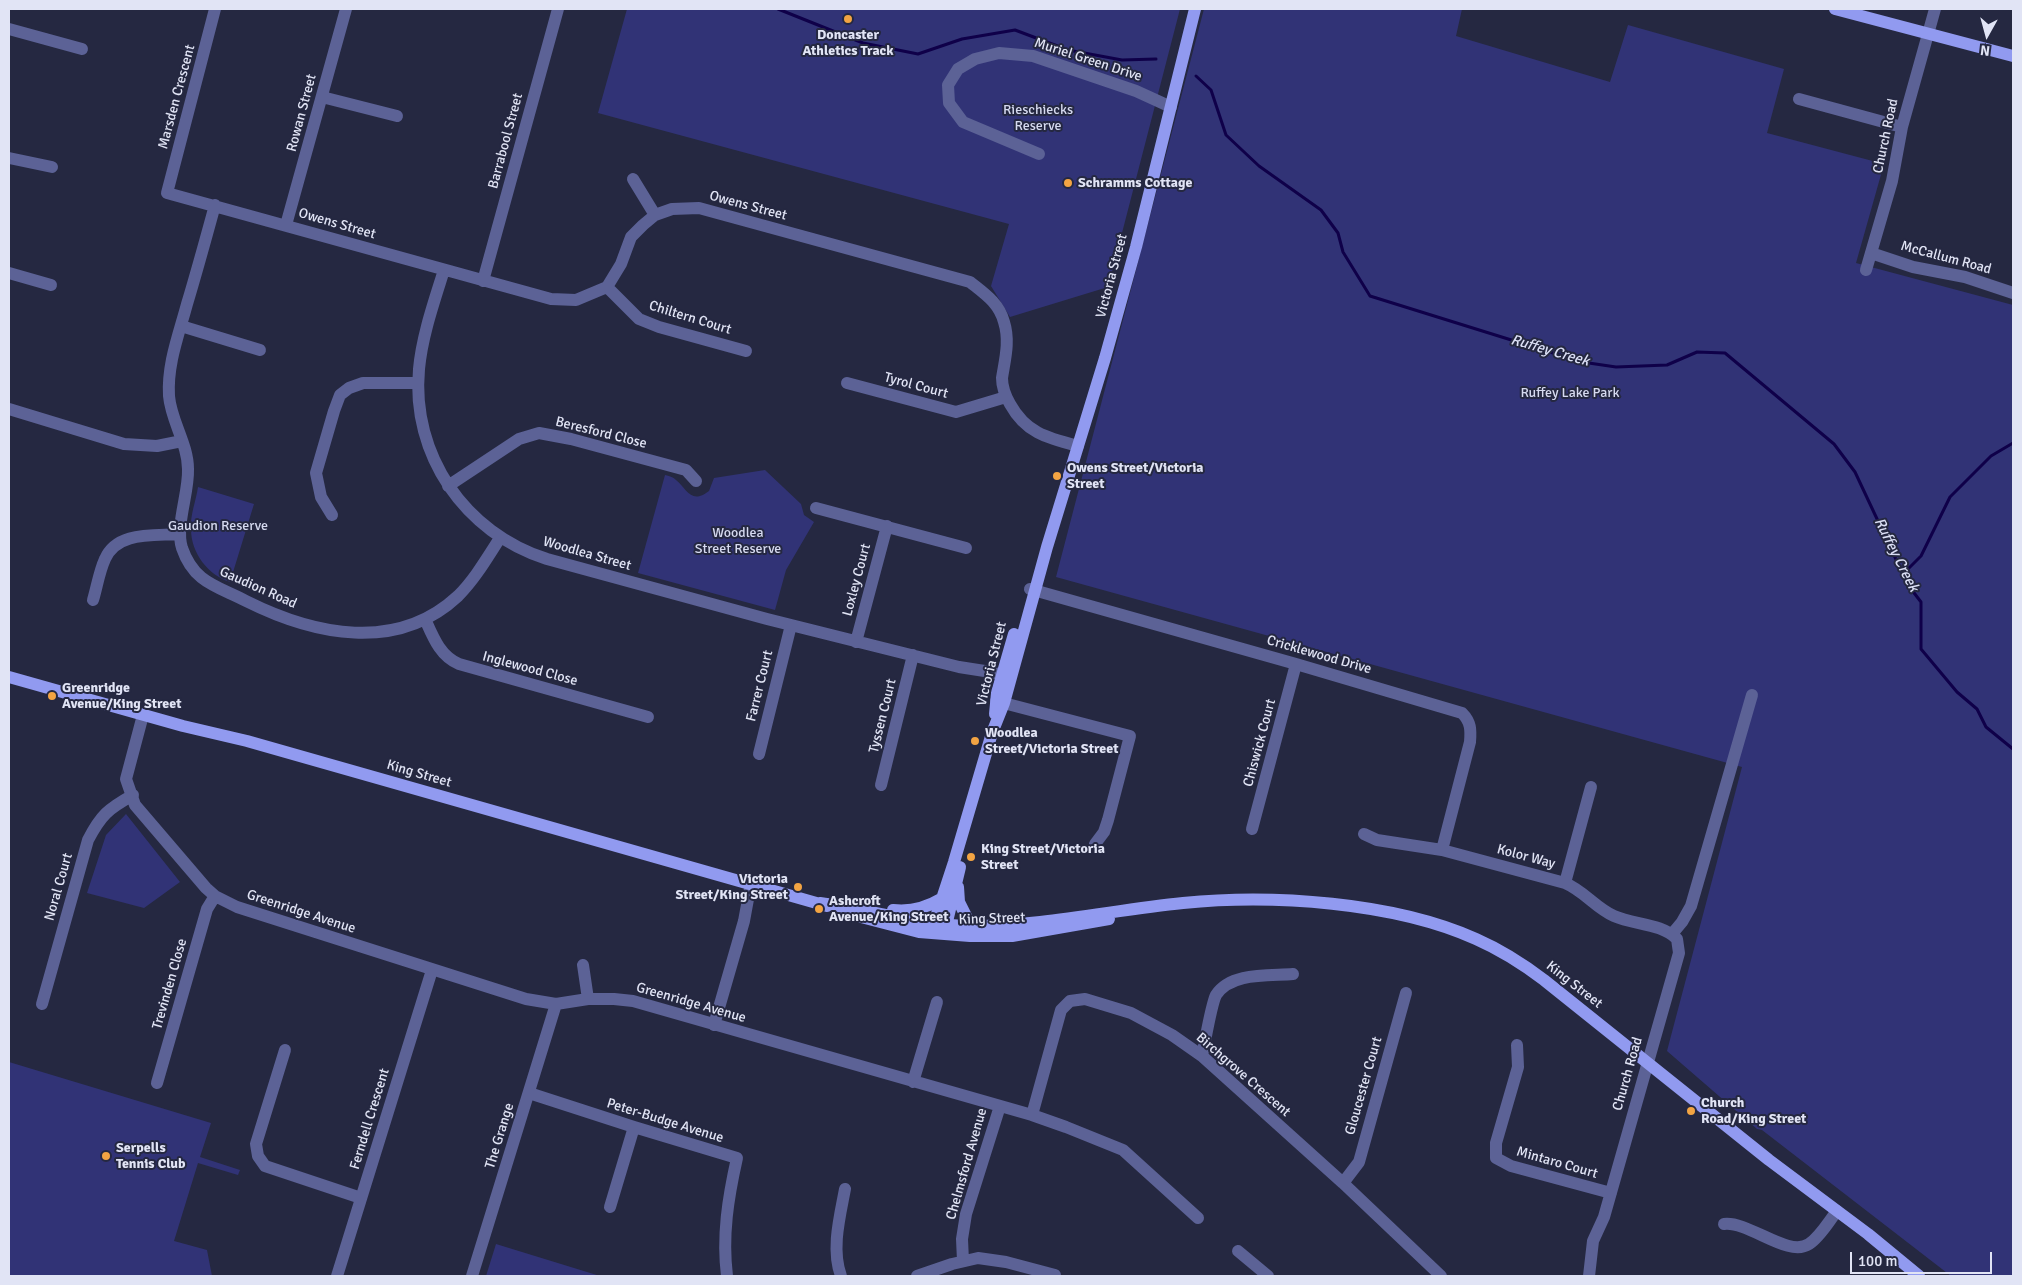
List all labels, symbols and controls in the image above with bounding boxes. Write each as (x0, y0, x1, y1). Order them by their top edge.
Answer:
north arrow (1962, 10, 2012, 60)
marker: Doncaster Athletics Track (842, 13, 854, 25)
place label: Doncaster Athletics Track (802, 27, 894, 59)
street label: Muriel Green Drive (1032, 35, 1144, 85)
text: N (1979, 41, 1991, 59)
street label: Marsden Crescent (155, 43, 199, 151)
street label: Rowan Street (284, 72, 320, 154)
street label: Barrabool Street (485, 91, 527, 191)
street label: Church Road (1870, 97, 1902, 175)
park label: Rieschiecks Reserve (1003, 102, 1073, 134)
place label: Schramms Cottage (1078, 175, 1192, 191)
marker: Schramms Cottage (1062, 177, 1074, 189)
street label: Owens Street (707, 188, 789, 224)
street label: Owens Street (296, 205, 378, 243)
street label: Victoria Street (1093, 232, 1131, 320)
street label: McCallum Road (1899, 238, 1993, 278)
street label: Chiltern Court (647, 298, 733, 338)
water label: Ruffey Creek (1509, 331, 1591, 371)
street label: Tyrol Court (882, 369, 950, 403)
park label: Ruffey Lake Park (1520, 385, 1620, 401)
street label: Beresford Close (554, 414, 648, 452)
place label: Owens Street/Victoria Street (1067, 460, 1203, 492)
marker: Owens Street/Victoria Street (1051, 470, 1063, 482)
water label: Ruffey Creek (1870, 515, 1922, 595)
park label: Gaudion Reserve (168, 518, 268, 534)
park label: Woodlea Street Reserve (695, 525, 781, 558)
street label: Woodlea Street (541, 533, 633, 575)
street label: Loxley Court (839, 542, 875, 618)
street label: Gaudion Road (217, 563, 299, 613)
street label: Victoria Street (973, 620, 1011, 708)
street label: Cricklewood Drive (1265, 632, 1373, 678)
street label: Inglewood Close (481, 648, 579, 690)
street label: Farrer Court (743, 649, 777, 723)
street label: Tyssen Court (866, 677, 900, 755)
place label: Greenridge Avenue/King Street (62, 680, 181, 712)
marker: Greenridge Avenue/King Street (46, 690, 58, 702)
street label: Chiswick Court (1240, 697, 1280, 789)
place label: Woodlea Street/Victoria Street (985, 725, 1118, 758)
marker: Woodlea Street/Victoria Street (969, 735, 981, 747)
street label: King Street (385, 757, 453, 791)
place label: King Street/Victoria Street (981, 841, 1105, 874)
street label: Kolor Way (1495, 841, 1557, 873)
street label: Noral Court (41, 851, 77, 923)
marker: King Street/Victoria Street (965, 851, 977, 863)
place label: Victoria Street/King Street (676, 871, 788, 904)
marker: Victoria Street/King Street (792, 881, 804, 893)
street label: Greenridge Avenue (244, 886, 358, 938)
place label: Ashcroft Avenue/King Street (829, 893, 948, 926)
marker: Ashcroft Avenue/King Street (813, 903, 825, 915)
street label: King Street (958, 909, 1026, 929)
street label: Trevinden Close (149, 937, 191, 1031)
street label: King Street (1543, 958, 1605, 1012)
street label: Greenridge Avenue (634, 979, 748, 1027)
street label: Birchgrove Crescent (1192, 1029, 1294, 1121)
street label: Gloucester Court (1342, 1035, 1386, 1137)
street label: Church Road (1609, 1035, 1647, 1113)
street label: Ferndell Crescent (347, 1066, 393, 1172)
street label: Peter-Budge Avenue (605, 1095, 725, 1147)
place label: Church Road/King Street (1701, 1095, 1806, 1128)
street label: The Grange (482, 1101, 518, 1171)
marker: Church Road/King Street (1685, 1105, 1697, 1117)
street label: Chelmsford Avenue (943, 1106, 991, 1222)
place label: Serpells Tennis Club (116, 1140, 186, 1172)
street label: Mintaro Court (1514, 1143, 1600, 1183)
marker: Serpells Tennis Club (100, 1150, 112, 1162)
scale bar (1852, 1242, 1994, 1274)
text: 100 m (1858, 1252, 1898, 1270)

